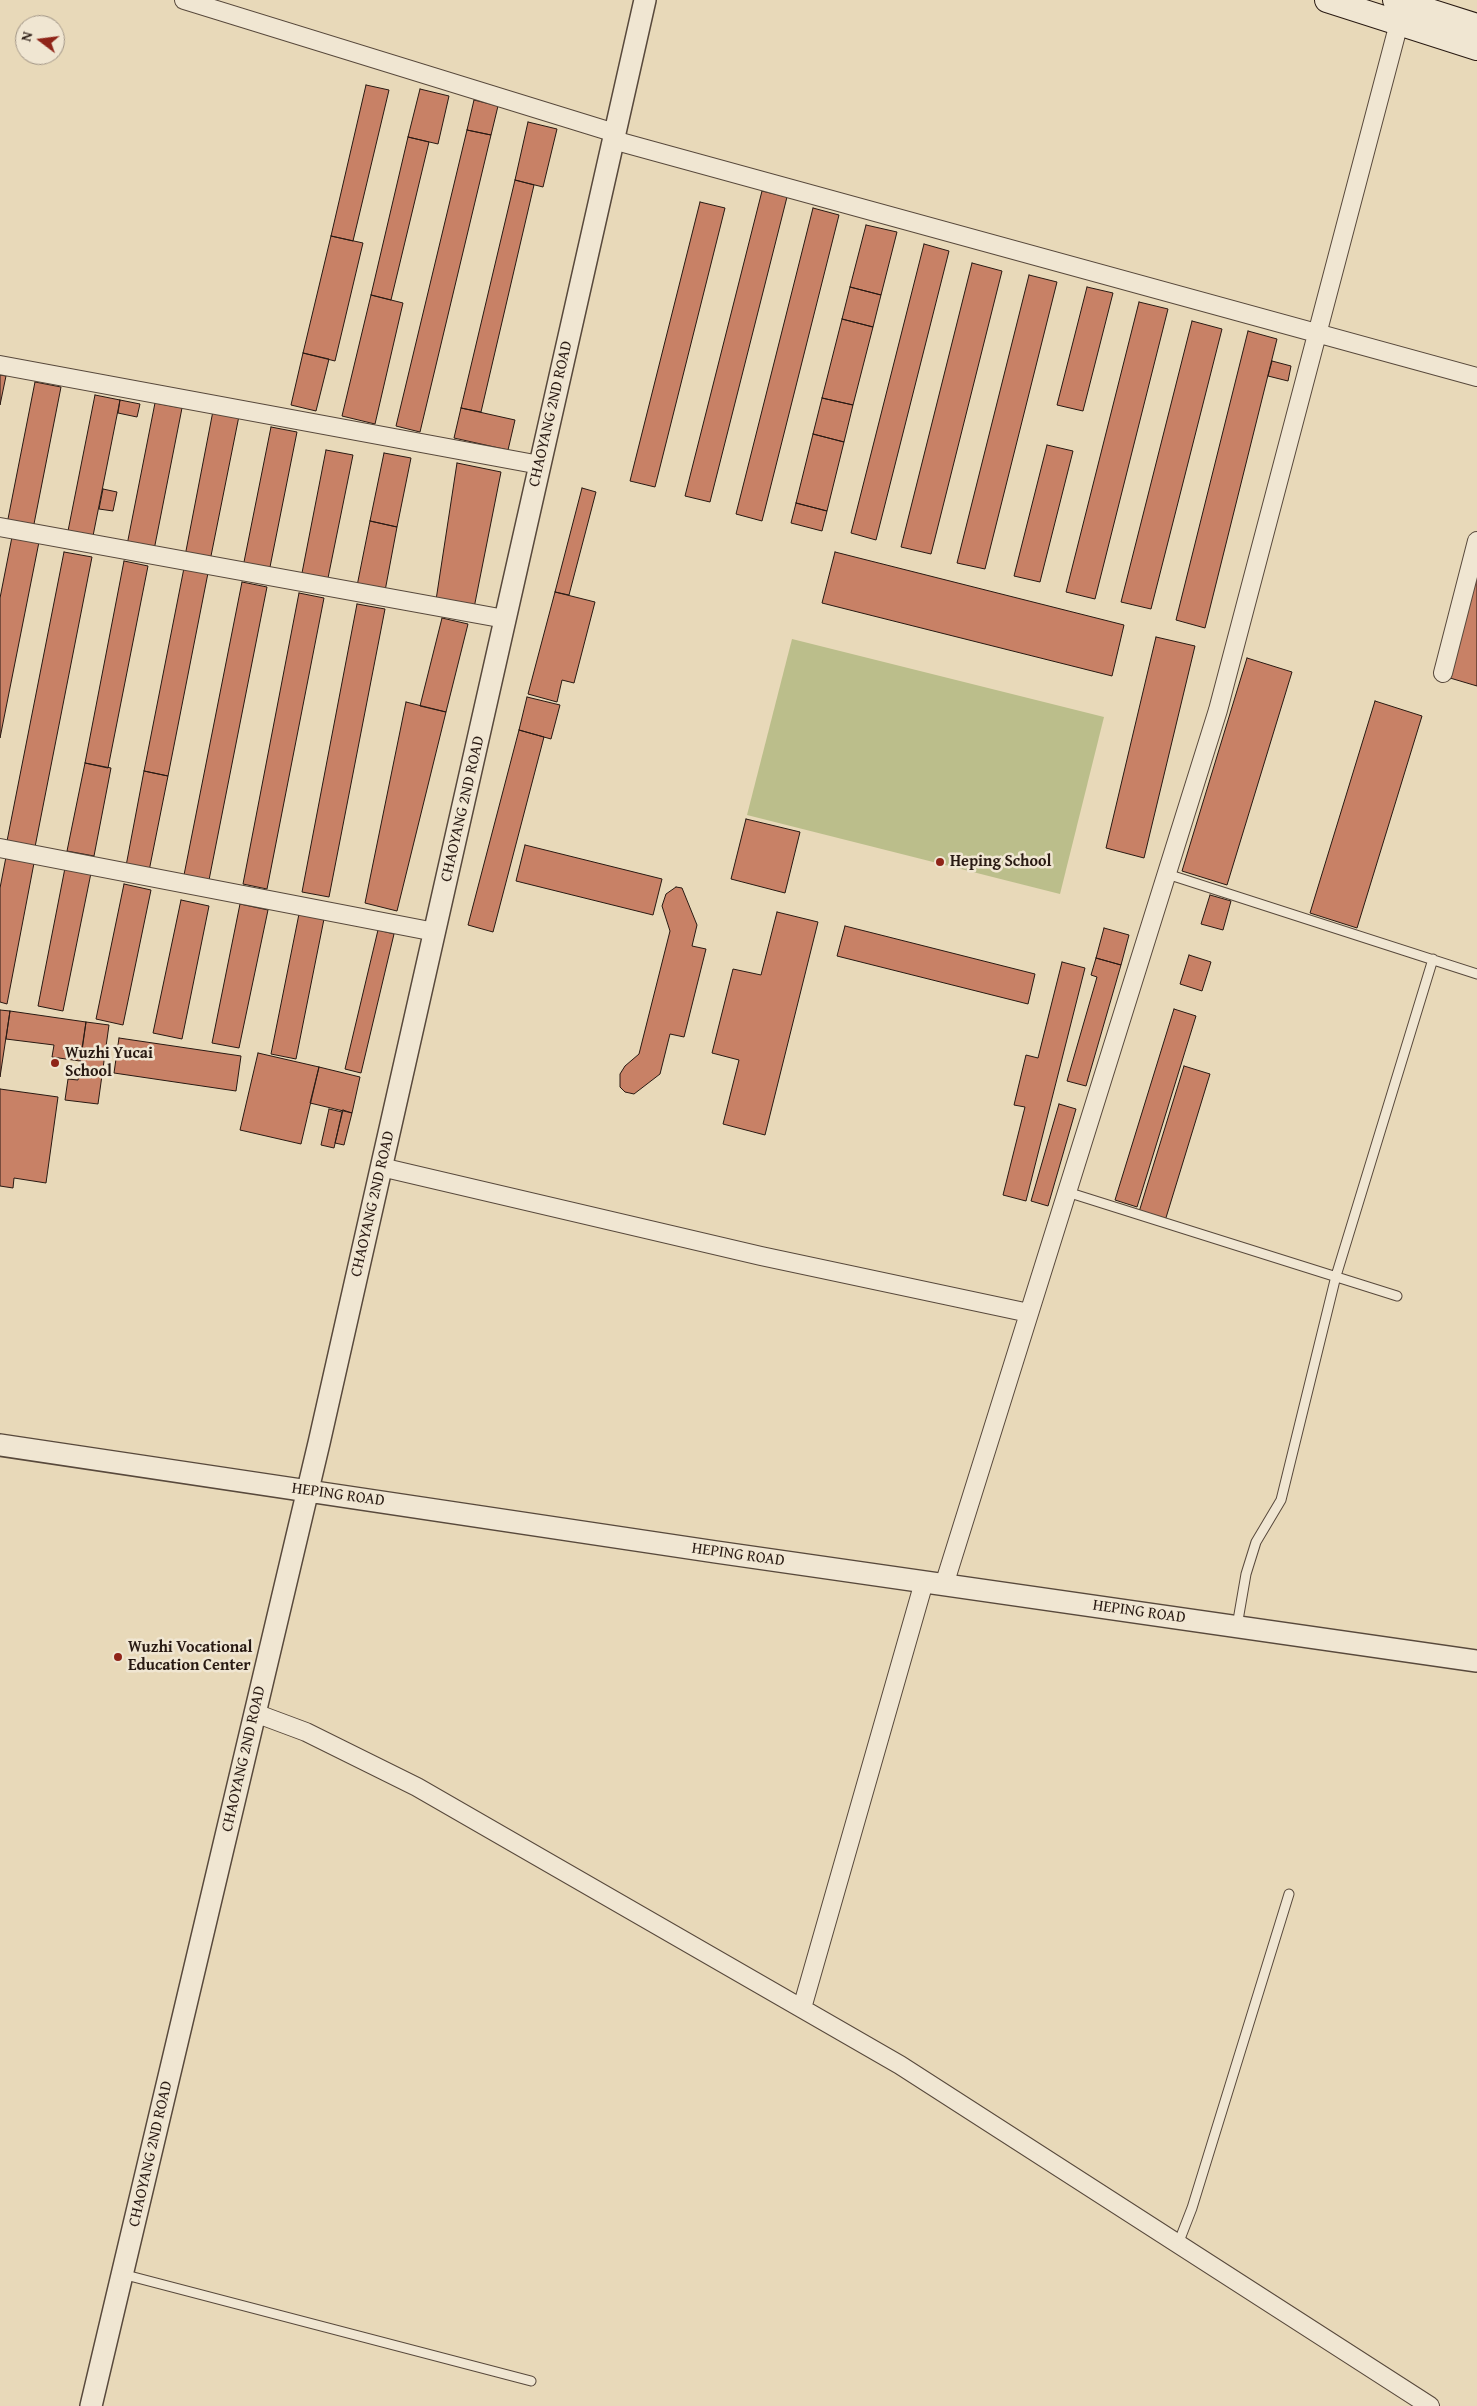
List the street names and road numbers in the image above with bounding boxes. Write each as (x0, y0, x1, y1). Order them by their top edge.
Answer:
street label: CHAOYANG 2ND ROAD (525, 339, 577, 489)
street label: CHAOYANG 2ND ROAD (437, 734, 489, 884)
street label: CHAOYANG 2ND ROAD (347, 1129, 399, 1279)
street label: HEPING ROAD (290, 1479, 386, 1511)
street label: HEPING ROAD (690, 1539, 786, 1571)
street label: HEPING ROAD (1091, 1596, 1187, 1628)
street label: CHAOYANG 2ND ROAD (218, 1684, 270, 1834)
street label: CHAOYANG 2ND ROAD (125, 2079, 177, 2229)

